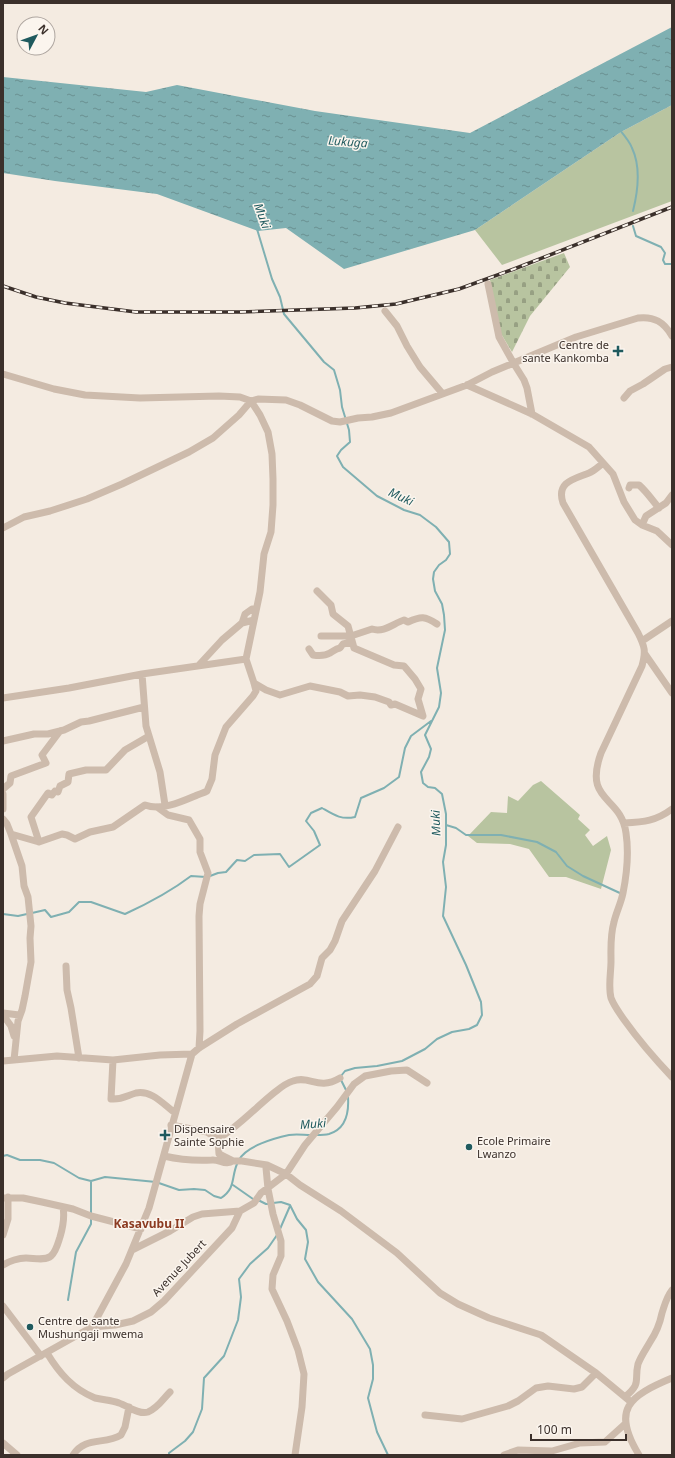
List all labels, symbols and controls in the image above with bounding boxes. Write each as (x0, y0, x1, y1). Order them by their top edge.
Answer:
north arrow (16, 16, 56, 56)
text: N (35, 21, 53, 37)
water label: Lukuga (328, 132, 368, 151)
water label: Muki (250, 201, 275, 232)
place label: Centre de sante Kankomba (522, 337, 609, 365)
marker: Centre de sante Kankomba (612, 345, 624, 357)
water label: Muki (386, 483, 417, 510)
water label: Muki (427, 809, 444, 836)
water label: Muki (299, 1114, 327, 1133)
place label: Dispensaire Sainte Sophie (174, 1121, 244, 1149)
marker: Dispensaire Sainte Sophie (159, 1129, 171, 1141)
place label: Ecole Primaire Lwanzo (477, 1133, 551, 1161)
marker: Ecole Primaire Lwanzo (464, 1142, 474, 1152)
district label: Kasavubu II (114, 1215, 185, 1232)
street label: Avenue Jubert (148, 1236, 209, 1299)
place label: Centre de sante Mushungaji mwema (38, 1313, 144, 1341)
marker: Centre de sante Mushungaji mwema (25, 1322, 35, 1332)
scale bar (531, 1416, 626, 1442)
text: 100 m (537, 1421, 572, 1438)

